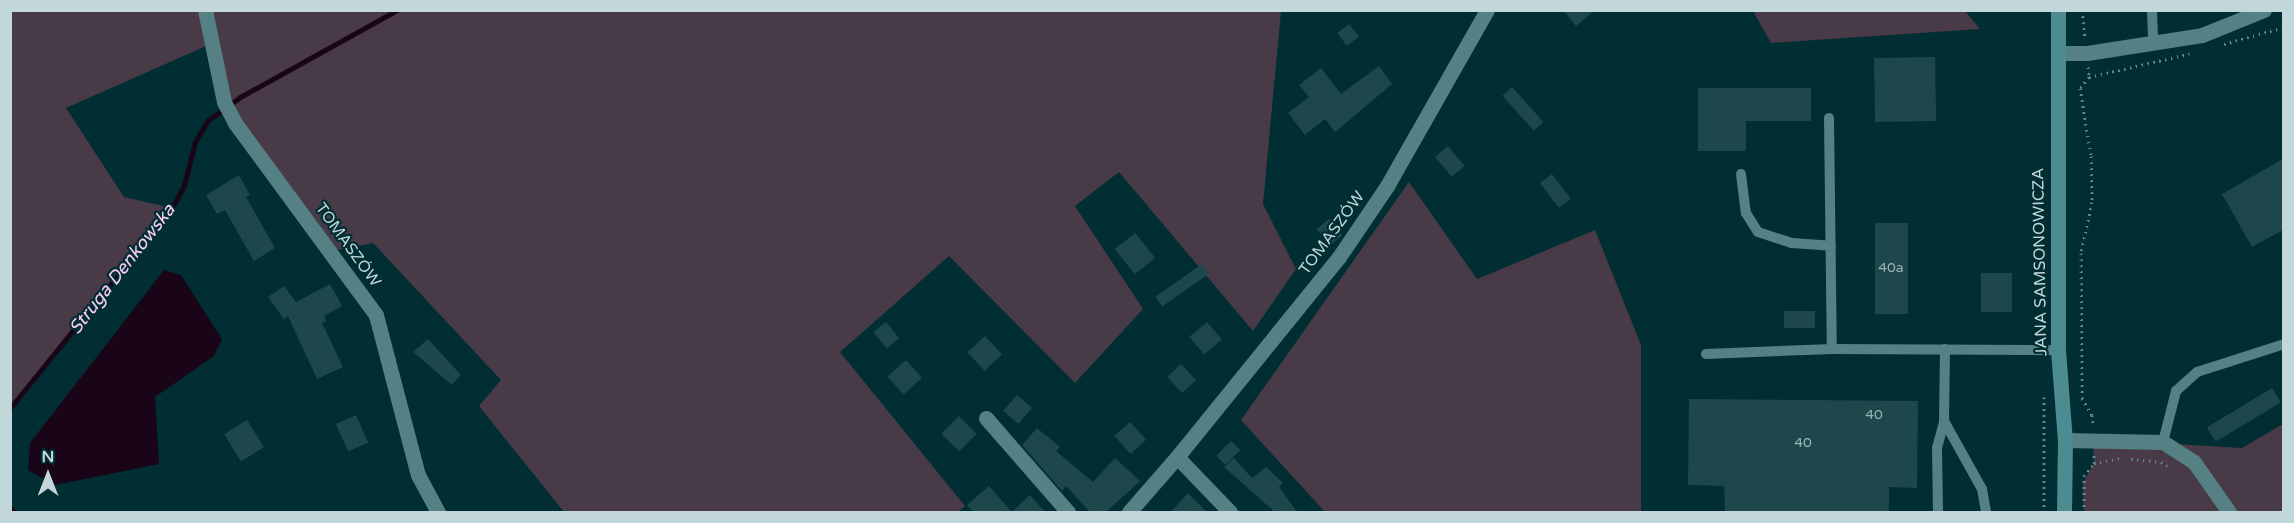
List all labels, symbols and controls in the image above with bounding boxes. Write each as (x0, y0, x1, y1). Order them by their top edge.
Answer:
street label: JANA SAMSONOWICZA (2029, 168, 2051, 356)
street label: TOMASZÓW (1295, 187, 1369, 279)
street label: TOMASZÓW (311, 199, 385, 291)
water label: Struga Denkowska (65, 200, 179, 338)
house number: 40a (1878, 260, 1904, 276)
house number: 40 (1865, 407, 1883, 423)
house number: 40 (1794, 435, 1812, 451)
north arrow (18, 445, 78, 505)
text: N (42, 447, 54, 467)

